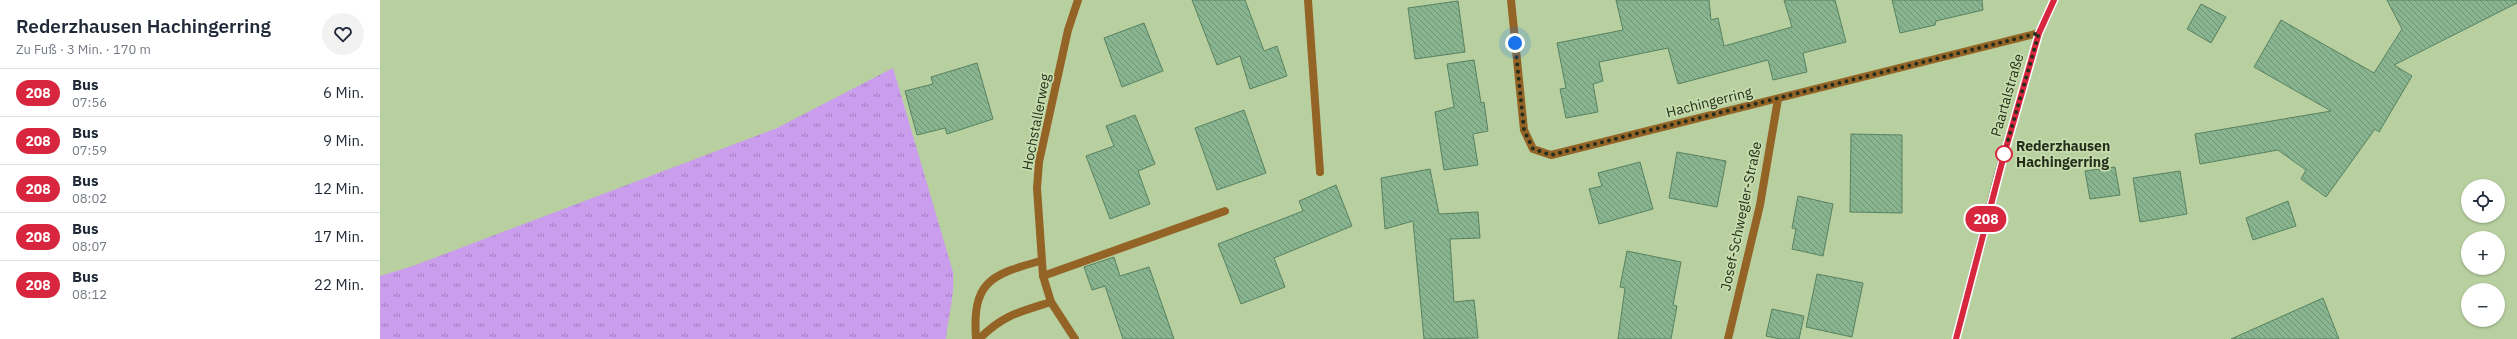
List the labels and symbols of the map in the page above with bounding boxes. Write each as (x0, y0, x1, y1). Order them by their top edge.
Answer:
your location (1505, 33, 1525, 53)
street label: Paartalstraße (1987, 51, 2028, 139)
street label: Hochstallerweg (1018, 72, 1054, 172)
street label: Hachingerring (1664, 82, 1754, 121)
place label: Rederzhausen Hachingerring (2016, 137, 2110, 171)
street label: Josef-Schwegler-Straße (1716, 139, 1766, 292)
marker: Rederzhausen Hachingerring (1995, 145, 2013, 163)
line badge: 208 (1963, 206, 2009, 232)

